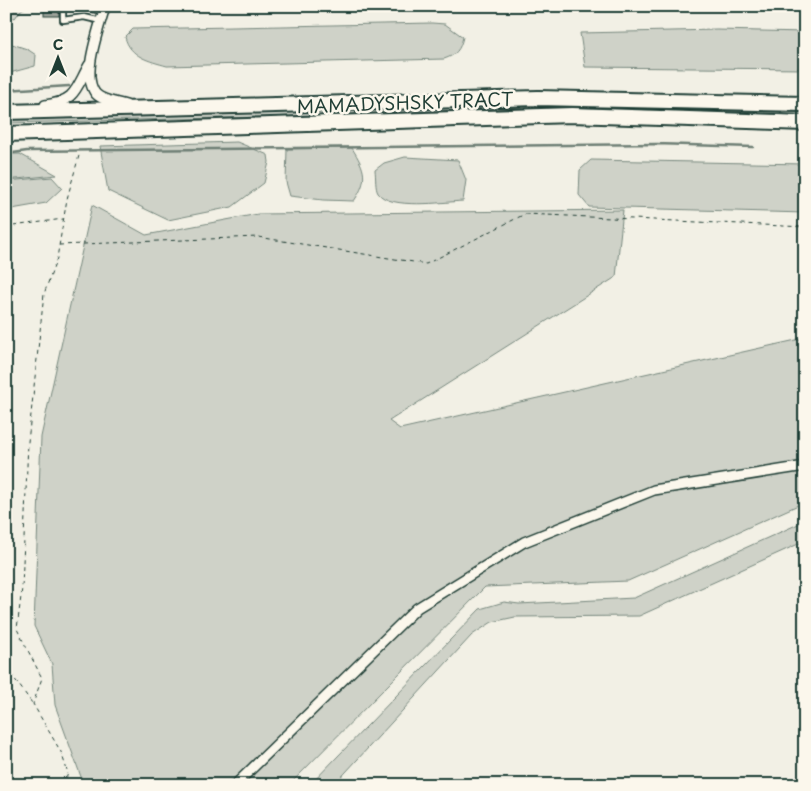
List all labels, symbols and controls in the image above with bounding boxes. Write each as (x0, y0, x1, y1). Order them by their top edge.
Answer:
north arrow (32, 32, 82, 82)
text: С (53, 34, 63, 55)
street label: MAMADYSHSKY TRACT (296, 85, 514, 119)

